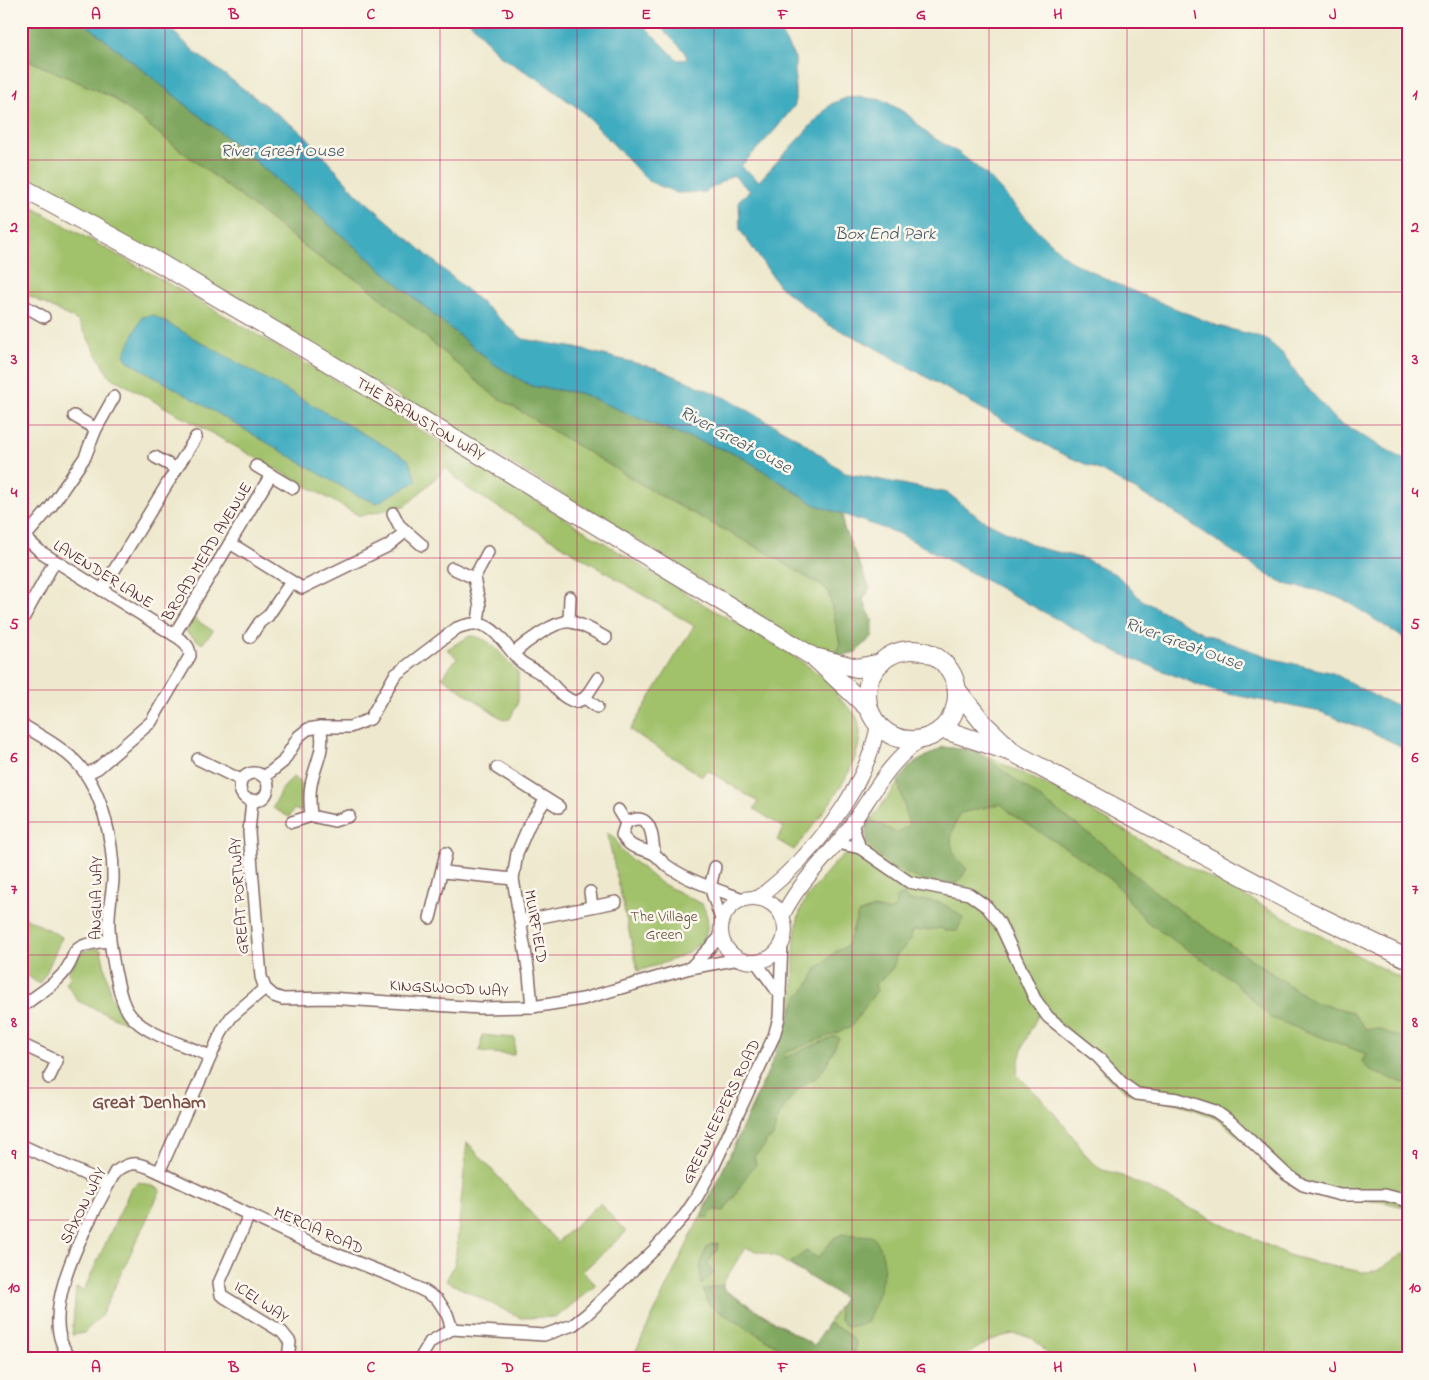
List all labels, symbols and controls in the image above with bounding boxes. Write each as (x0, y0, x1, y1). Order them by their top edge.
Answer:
text: A (91, 3, 101, 27)
text: B (228, 3, 240, 27)
text: C (367, 3, 376, 27)
text: D (501, 3, 514, 27)
text: E (641, 3, 651, 27)
text: F (777, 3, 789, 27)
text: G (916, 3, 926, 27)
text: H (1053, 3, 1063, 27)
text: I (1193, 3, 1197, 27)
text: J (1329, 3, 1337, 27)
text: 1 (11, 83, 17, 107)
text: 1 (1412, 83, 1418, 107)
water label: River Great Ouse (220, 139, 345, 165)
text: 2 (9, 216, 18, 240)
text: 2 (1410, 216, 1419, 240)
water label: Box End Park (835, 222, 937, 248)
text: 3 (10, 348, 18, 372)
text: 3 (1411, 348, 1419, 372)
street label: THE BRANSTON WAY (351, 372, 490, 468)
water label: River Great Ouse (675, 400, 796, 482)
street label: BROAD MEAD AVENUE (156, 478, 259, 627)
text: 4 (10, 481, 18, 505)
text: 4 (1411, 481, 1419, 505)
street label: LAVENDER LANE (48, 534, 158, 615)
water label: River Great Ouse (1121, 612, 1247, 679)
text: 5 (9, 613, 19, 637)
text: 5 (1410, 613, 1420, 637)
text: 6 (9, 746, 18, 770)
text: 6 (1410, 746, 1419, 770)
street label: GREAT PORTWAY (224, 836, 256, 955)
street label: ANGLIA WAY (84, 855, 110, 940)
text: 7 (11, 878, 18, 902)
text: 7 (1412, 878, 1419, 902)
street label: MUIRFIELD (517, 888, 553, 965)
park label: The Village Green (630, 905, 699, 947)
street label: KINGSWOOD WAY (389, 974, 510, 1004)
text: 8 (10, 1011, 17, 1035)
text: 8 (1411, 1011, 1418, 1035)
street label: GREENKEEPERS ROAD (676, 1035, 767, 1188)
district label: Great Denham (92, 1090, 206, 1117)
text: 9 (11, 1143, 17, 1167)
text: 9 (1412, 1143, 1418, 1167)
street label: SAXON WAY (54, 1163, 114, 1248)
street label: MERCIA ROAD (269, 1200, 367, 1261)
street label: ICEL WAY (229, 1275, 294, 1330)
text: 10 (8, 1276, 20, 1300)
text: 10 (1409, 1276, 1421, 1300)
text: A (91, 1356, 101, 1380)
text: B (228, 1356, 240, 1380)
text: C (367, 1356, 376, 1380)
text: D (501, 1356, 514, 1380)
text: E (641, 1356, 651, 1380)
text: F (777, 1356, 789, 1380)
text: G (916, 1356, 926, 1380)
text: H (1053, 1356, 1063, 1380)
text: I (1193, 1356, 1197, 1380)
text: J (1329, 1356, 1337, 1380)

